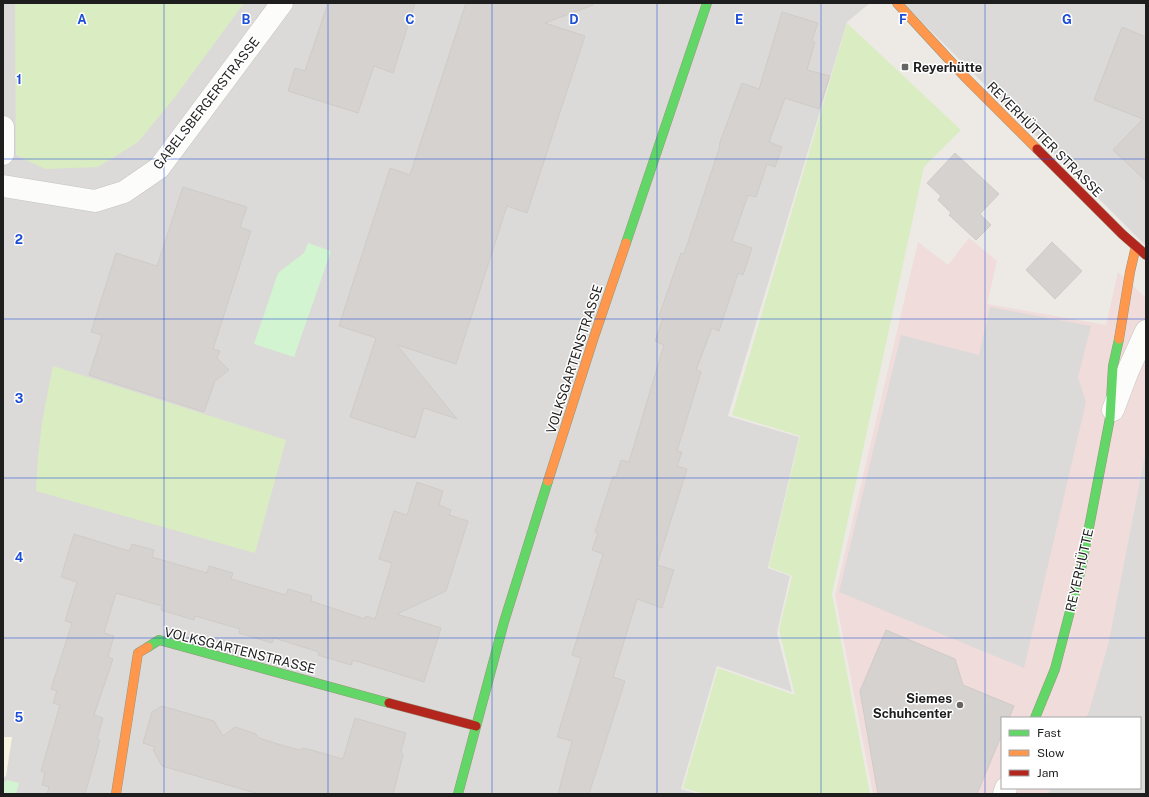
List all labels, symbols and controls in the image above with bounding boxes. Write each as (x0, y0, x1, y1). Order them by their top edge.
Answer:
text: A (77, 12, 87, 27)
text: B (242, 12, 251, 27)
text: C (405, 12, 415, 27)
text: D (569, 12, 579, 27)
text: E (735, 12, 743, 27)
text: F (899, 12, 907, 27)
text: G (1062, 12, 1072, 27)
street label: GABELSBERGERSTRASSE (150, 34, 263, 172)
place label: Reyerhütte (913, 60, 982, 75)
marker: Reyerhütte (900, 62, 910, 72)
text: 1 (16, 72, 22, 87)
street label: REYERHÜTTER STRASSE (984, 79, 1105, 200)
text: 2 (15, 232, 23, 247)
street label: VOLKSGARTENSTRASSE (543, 283, 606, 435)
text: 3 (15, 391, 24, 406)
street label: REYERHÜTTE (1063, 527, 1096, 613)
text: 4 (15, 550, 24, 565)
street label: VOLKSGARTENSTRASSE (163, 624, 317, 677)
place label: Siemes Schuhcenter (873, 691, 953, 721)
marker: Siemes Schuhcenter (955, 700, 965, 710)
text: 5 (15, 710, 24, 725)
legend (1001, 717, 1141, 789)
text: Fast (1037, 726, 1062, 740)
text: Slow (1037, 746, 1065, 760)
text: Jam (1037, 766, 1059, 780)

